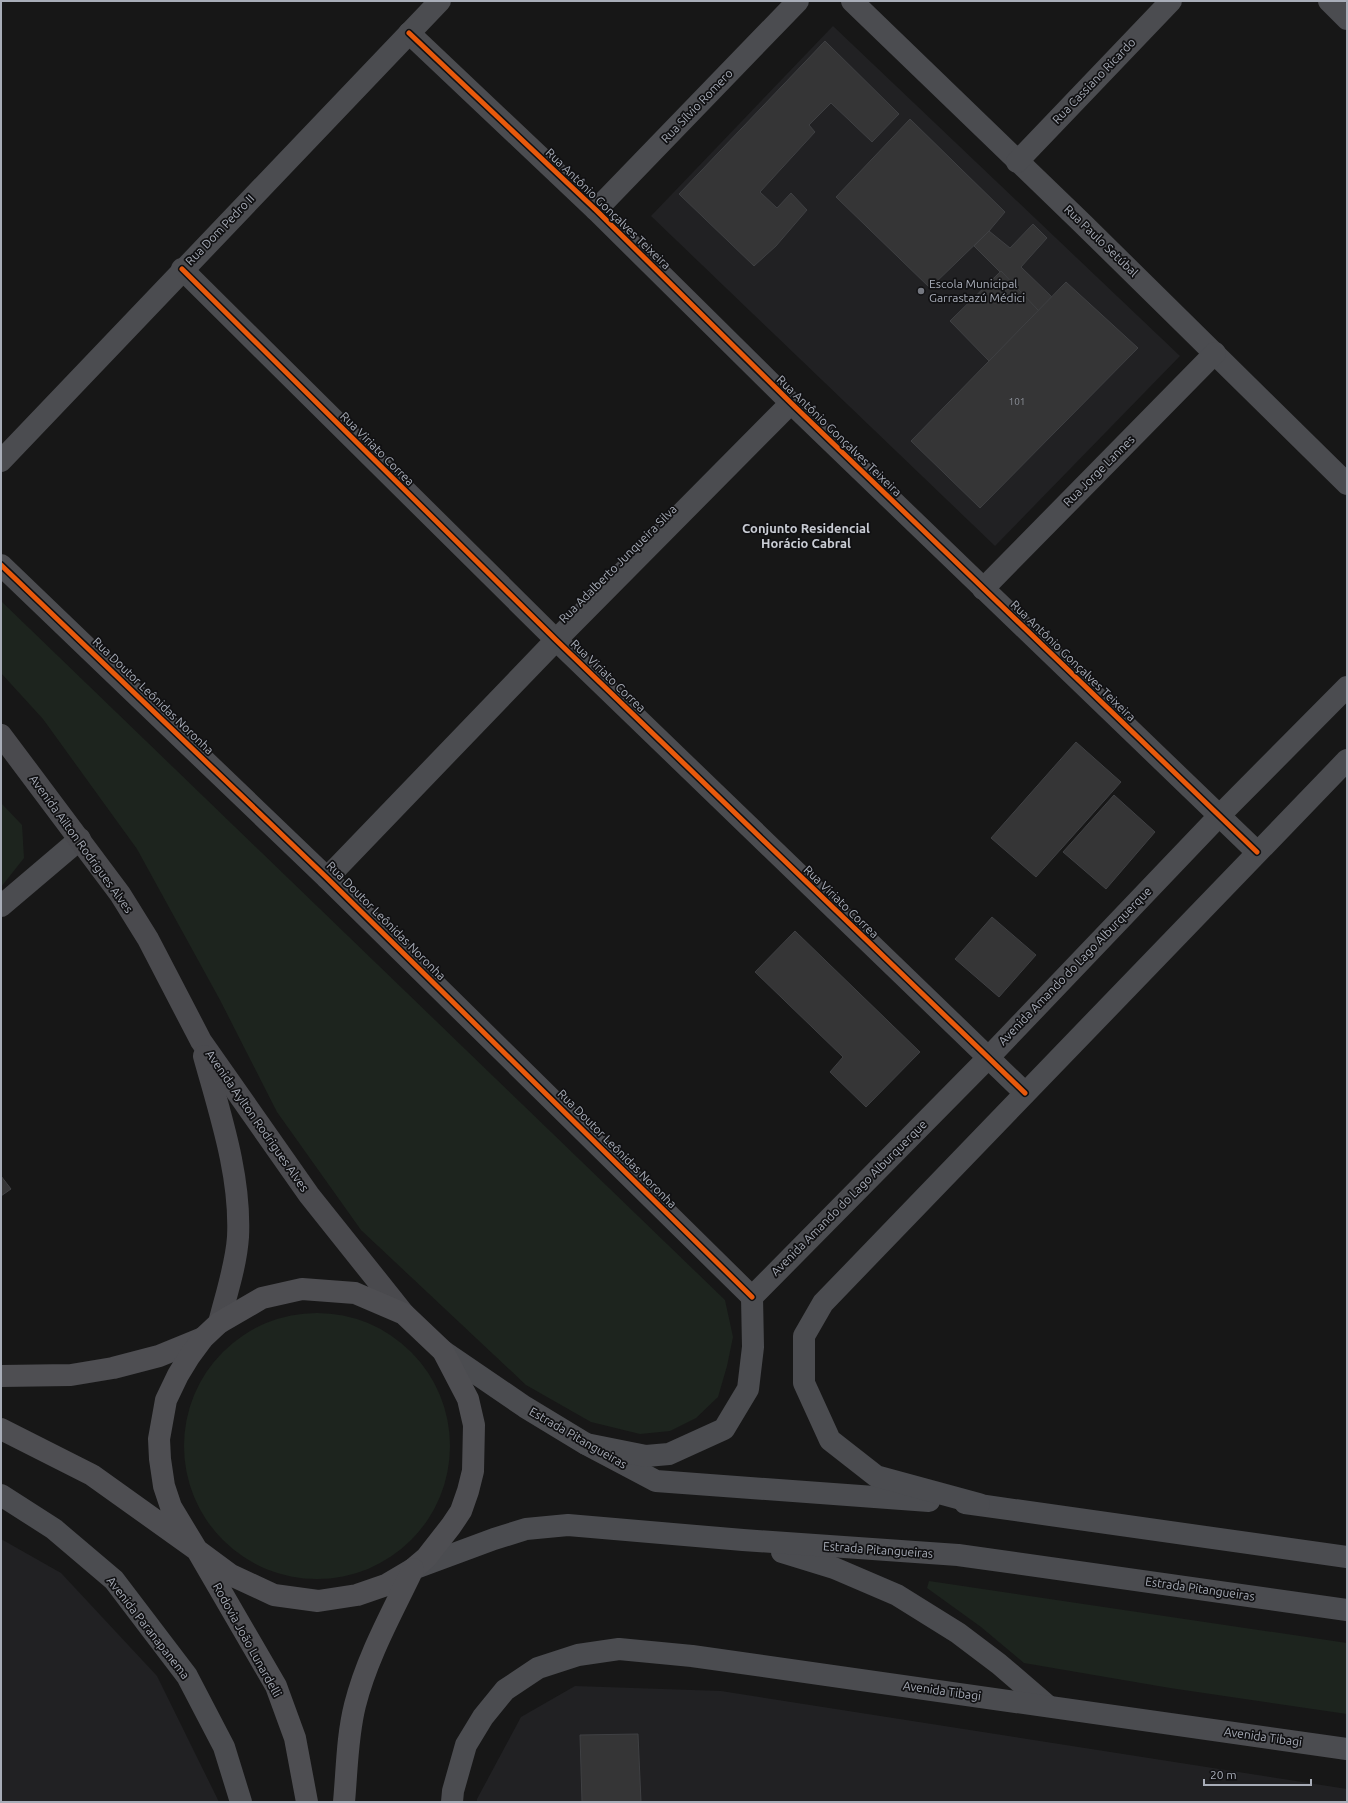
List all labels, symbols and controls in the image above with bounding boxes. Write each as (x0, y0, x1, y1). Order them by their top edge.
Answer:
street label: Rua Cassiano Ricardo (1050, 35, 1138, 126)
street label: Rua Sílvio Romero (658, 66, 735, 145)
street label: Rua Antônio Gonçalves Teixeira (543, 146, 673, 272)
street label: Rua Dom Pedro II (183, 192, 257, 268)
street label: Rua Paulo Setúbal (1062, 202, 1141, 279)
place label: Escola Municipal Garrastazú Médici (929, 277, 1025, 304)
marker: Escola Municipal Garrastazú Médici (916, 286, 926, 296)
street label: Rua Antônio Gonçalves Teixeira (774, 373, 904, 499)
house number: 101 (1009, 396, 1025, 407)
street label: Rua Viriato Correa (338, 409, 417, 488)
street label: Rua Jorge Lannes (1061, 433, 1137, 509)
street label: Rua Adalberto Junqueira Silva (556, 502, 679, 625)
district label: Conjunto Residencial Horácio Cabral (742, 521, 870, 550)
street label: Rua Antônio Gonçalves Teixeira (1008, 598, 1138, 724)
street label: Rua Doutor Leônidas Noronha (90, 635, 216, 757)
street label: Rua Viriato Correa (568, 637, 648, 715)
street label: Avenida Ailton Rodrigues Alves (27, 772, 136, 915)
street label: Rua Doutor Leônidas Noronha (324, 859, 448, 983)
street label: Rua Viriato Correa (801, 863, 881, 941)
street label: Avenida Amando do Lago Alburquerque (995, 884, 1154, 1047)
street label: Avenida Aylton Rodrigues Alves (203, 1047, 311, 1194)
street label: Rua Doutor Leônidas Noronha (555, 1087, 679, 1211)
street label: Avenida Amando do Lago Alburquerque (768, 1117, 929, 1278)
street label: Estrada Pitangueiras (527, 1404, 629, 1471)
street label: Estrada Pitangueiras (823, 1539, 934, 1560)
street label: Avenida Paranapanema (104, 1574, 192, 1681)
street label: Estrada Pitangueiras (1145, 1574, 1256, 1603)
street label: Rodovia João Lunardelli (211, 1580, 284, 1699)
street label: Avenida Tibagi (902, 1679, 982, 1702)
street label: Avenida Tibagi (1223, 1725, 1303, 1748)
scale bar (1204, 1761, 1311, 1787)
text: 20 m (1210, 1768, 1237, 1781)

